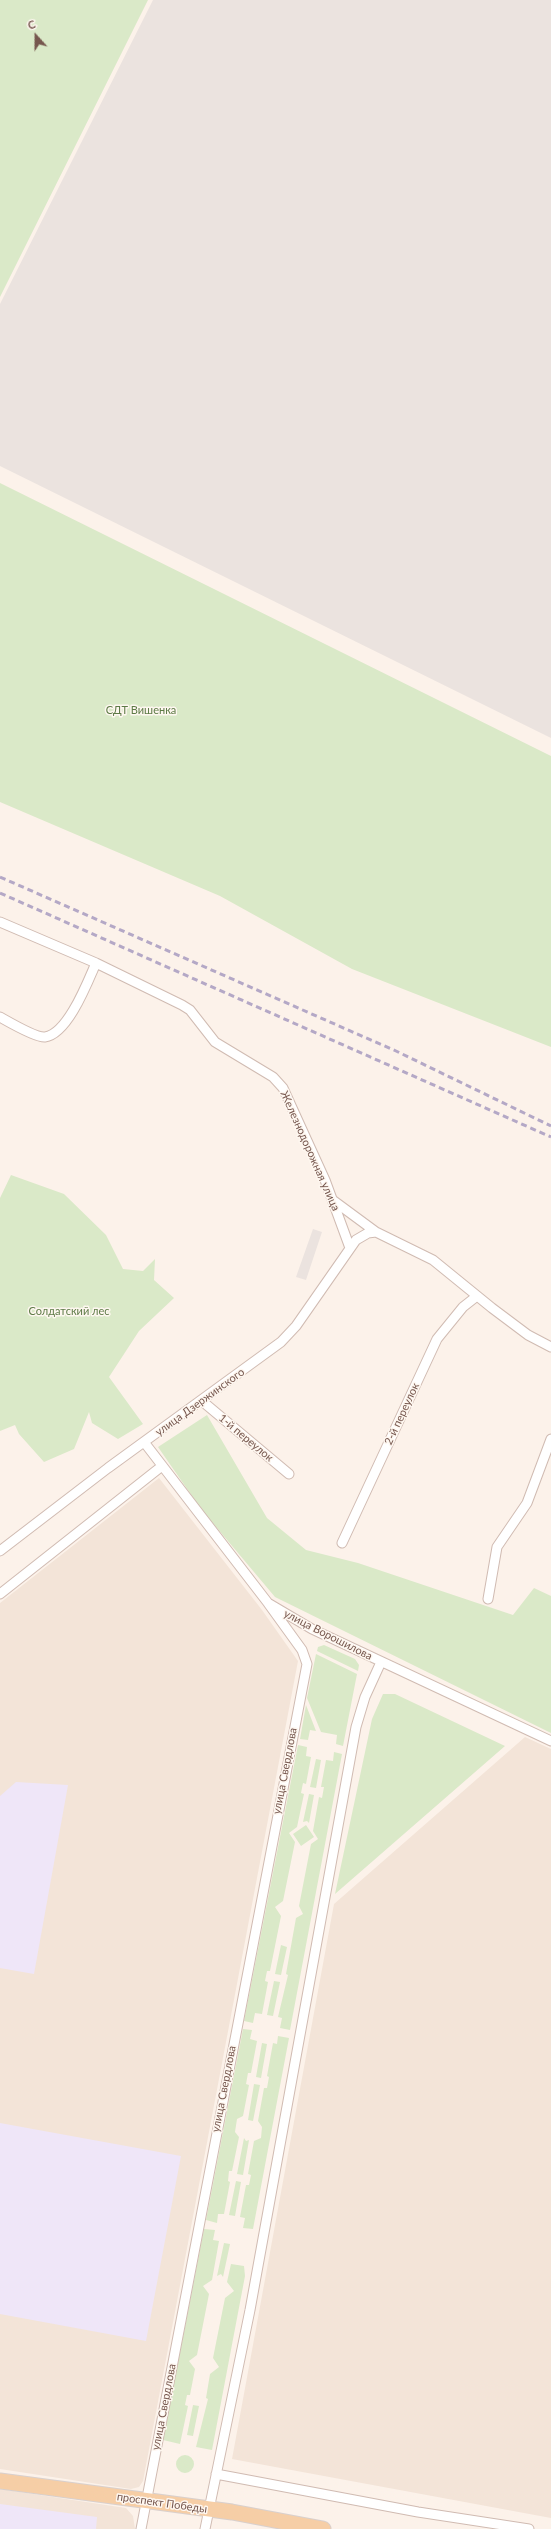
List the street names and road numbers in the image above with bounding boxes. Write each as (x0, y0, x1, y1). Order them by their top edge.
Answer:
street label: Железнодорожная улица (278, 1089, 342, 1213)
street label: улица Дзержинского (153, 1365, 247, 1439)
street label: 2-й переулок (382, 1381, 422, 1447)
street label: 1-й переулок (216, 1411, 276, 1465)
street label: улица Ворошилова (282, 1607, 374, 1663)
street label: улица Свердлова (270, 1727, 300, 1815)
street label: улица Свердлова (209, 2045, 239, 2133)
street label: улица Свердлова (149, 2363, 179, 2451)
street label: проспект Победы (116, 2490, 208, 2516)

